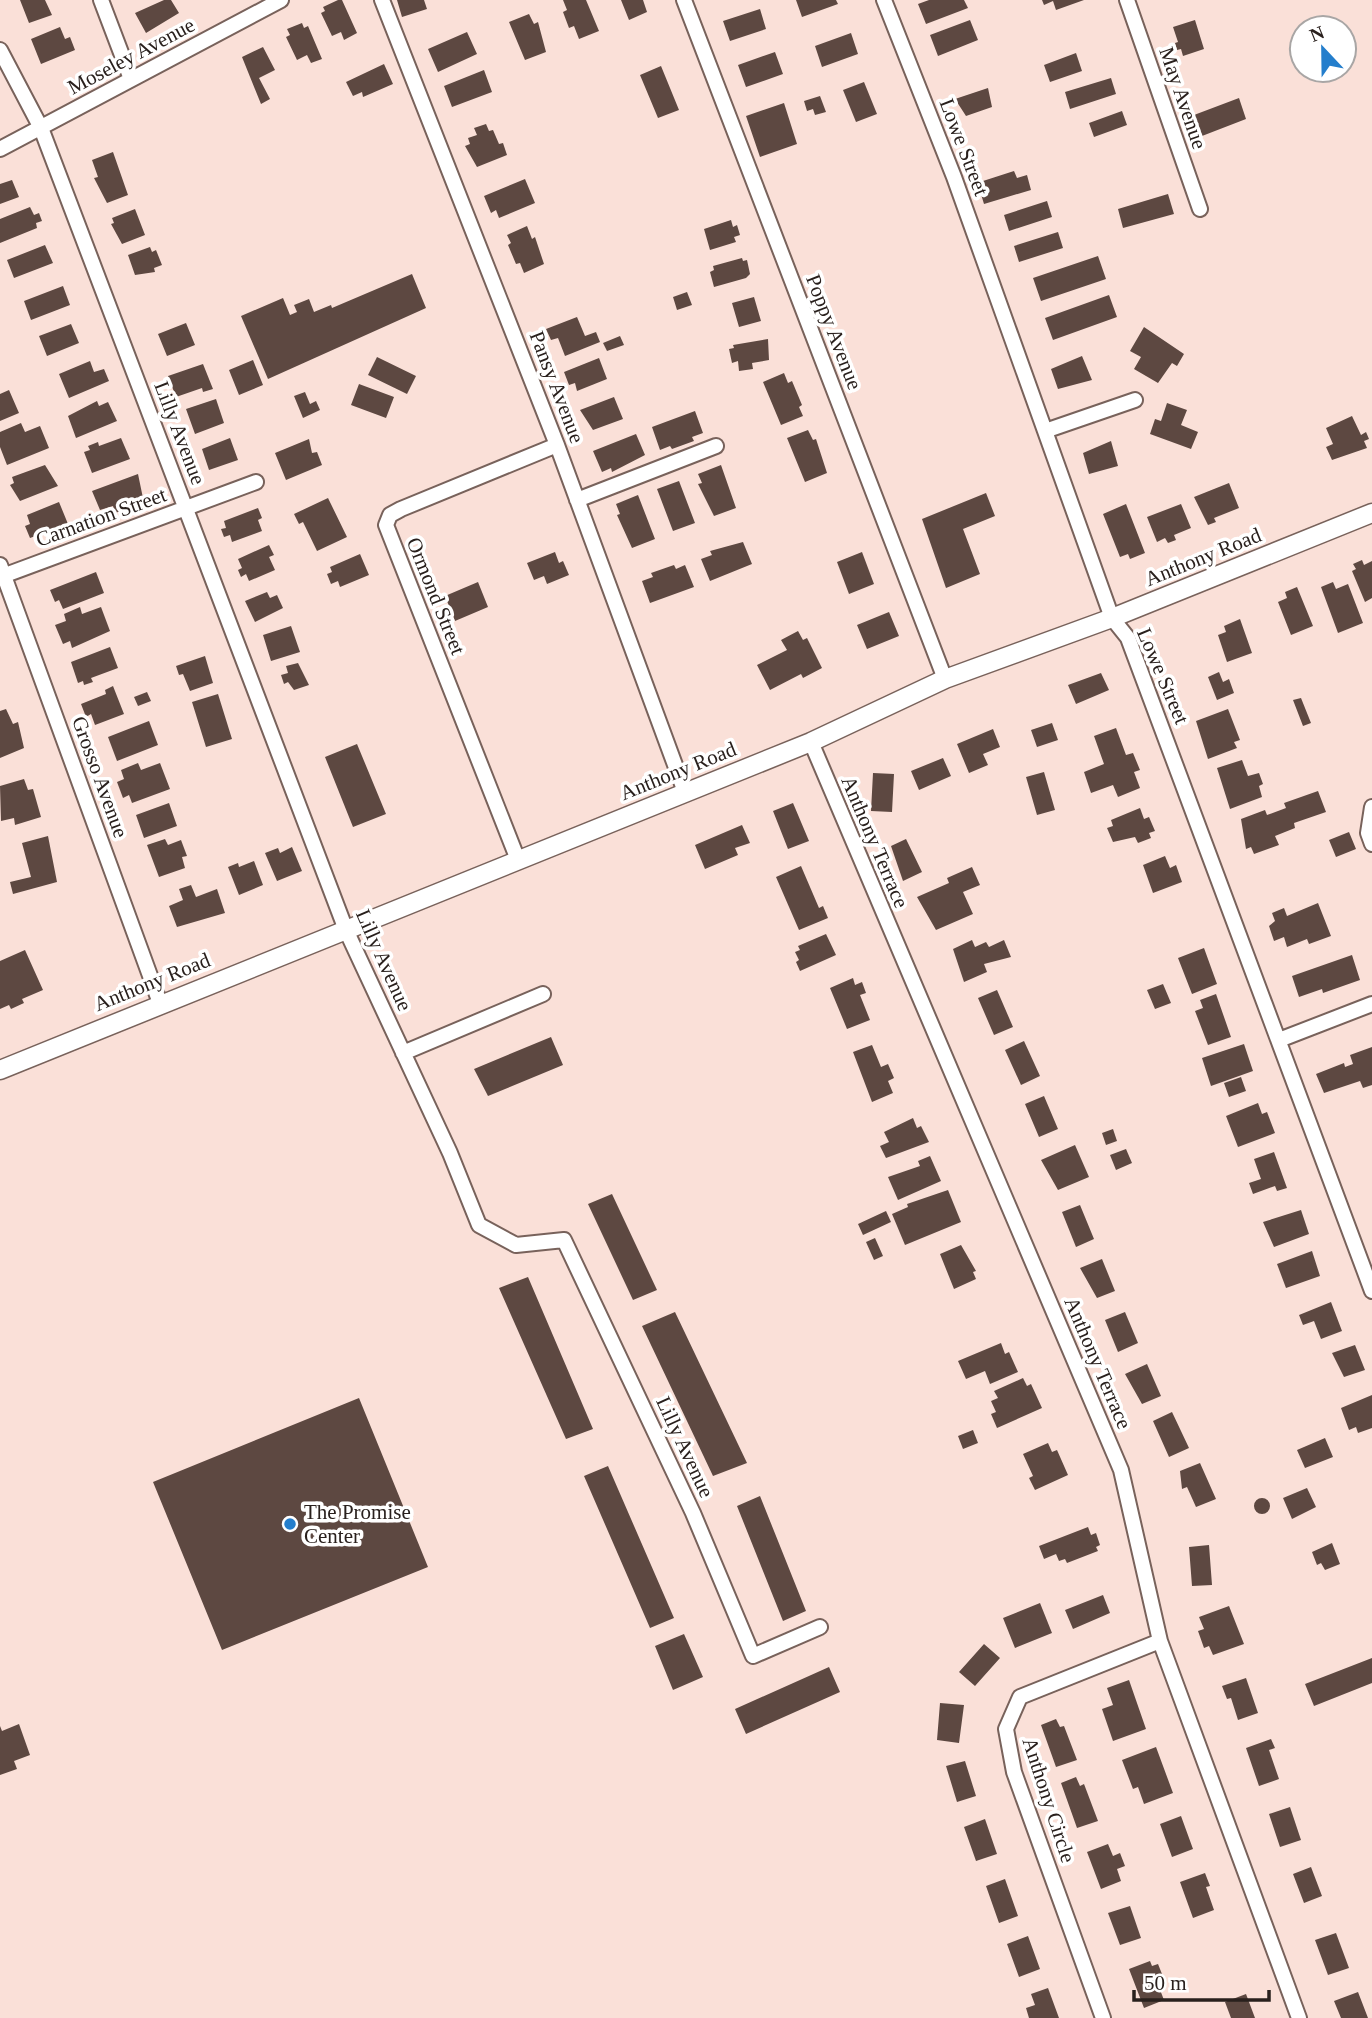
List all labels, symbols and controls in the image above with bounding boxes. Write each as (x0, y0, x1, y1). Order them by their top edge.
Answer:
street label: Moseley Avenue (63, 13, 199, 99)
north arrow (1288, 14, 1358, 84)
text: N (1307, 21, 1327, 46)
street label: May Avenue (1154, 44, 1212, 152)
street label: Lowe Street (935, 95, 994, 199)
street label: Poppy Avenue (801, 271, 867, 393)
street label: Pansy Avenue (525, 328, 589, 446)
street label: Lilly Avenue (149, 378, 211, 488)
street label: Carnation Street (33, 482, 170, 552)
street label: Anthony Road (1141, 523, 1265, 591)
street label: Ormond Street (402, 534, 470, 658)
street label: Lowe Street (1132, 624, 1194, 728)
street label: Grosso Avenue (67, 713, 133, 841)
street label: Anthony Road (616, 737, 740, 805)
street label: Anthony Terrace (836, 772, 914, 912)
street label: Lilly Avenue (351, 905, 417, 1015)
street label: Anthony Road (90, 948, 214, 1016)
street label: Anthony Terrace (1059, 1293, 1137, 1433)
street label: Lilly Avenue (651, 1393, 719, 1501)
place label: The Promise Center (304, 1500, 411, 1548)
marker: The Promise Center (282, 1516, 298, 1532)
street label: Anthony Circle (1017, 1734, 1081, 1866)
scale bar (1134, 1958, 1269, 2002)
text: 50 m (1144, 1971, 1187, 1995)

